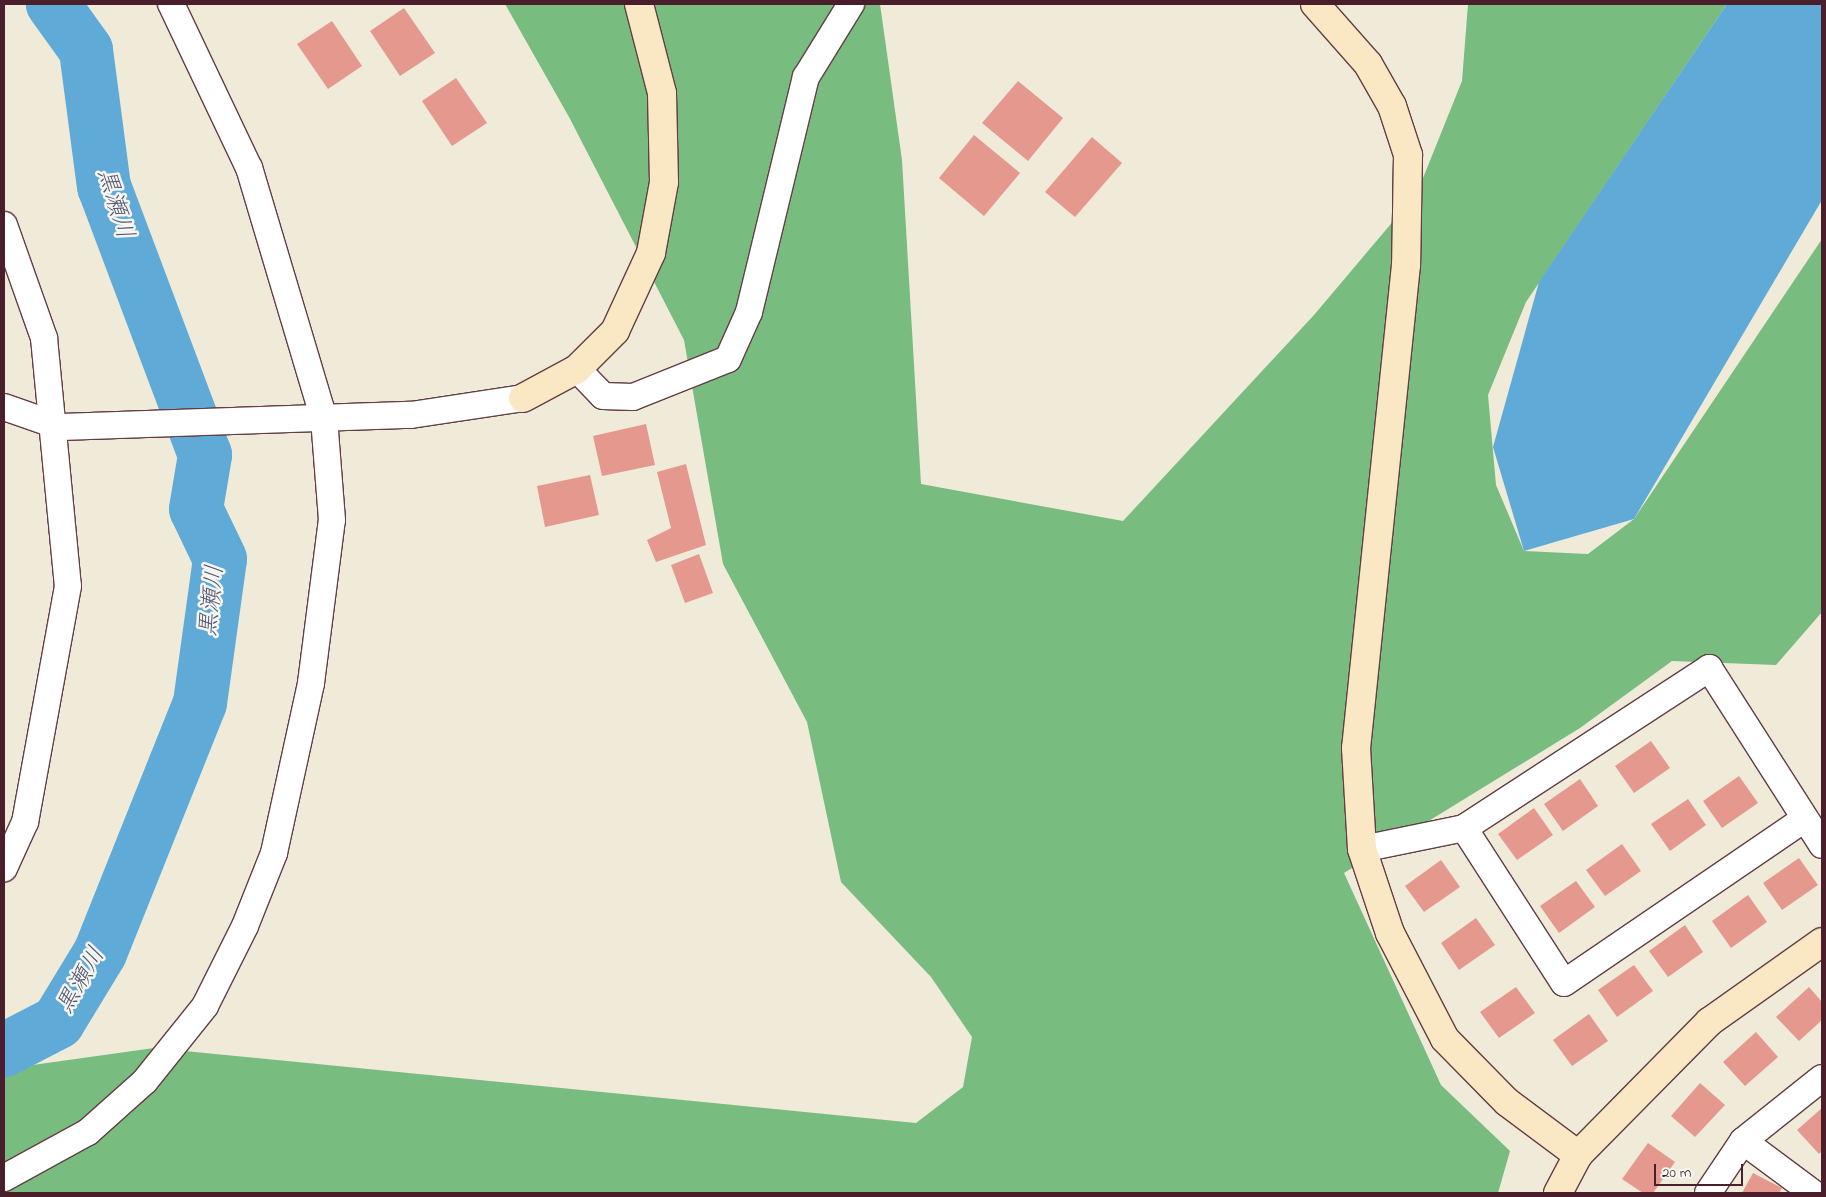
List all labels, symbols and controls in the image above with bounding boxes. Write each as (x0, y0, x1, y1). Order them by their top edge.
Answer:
water label: 黒瀬川 (90, 165, 138, 243)
water label: 黒瀬川 (195, 564, 231, 638)
water label: 黒瀬川 (52, 943, 112, 1019)
scale bar (1656, 1154, 1745, 1186)
text: 20 m (1662, 1162, 1691, 1184)

